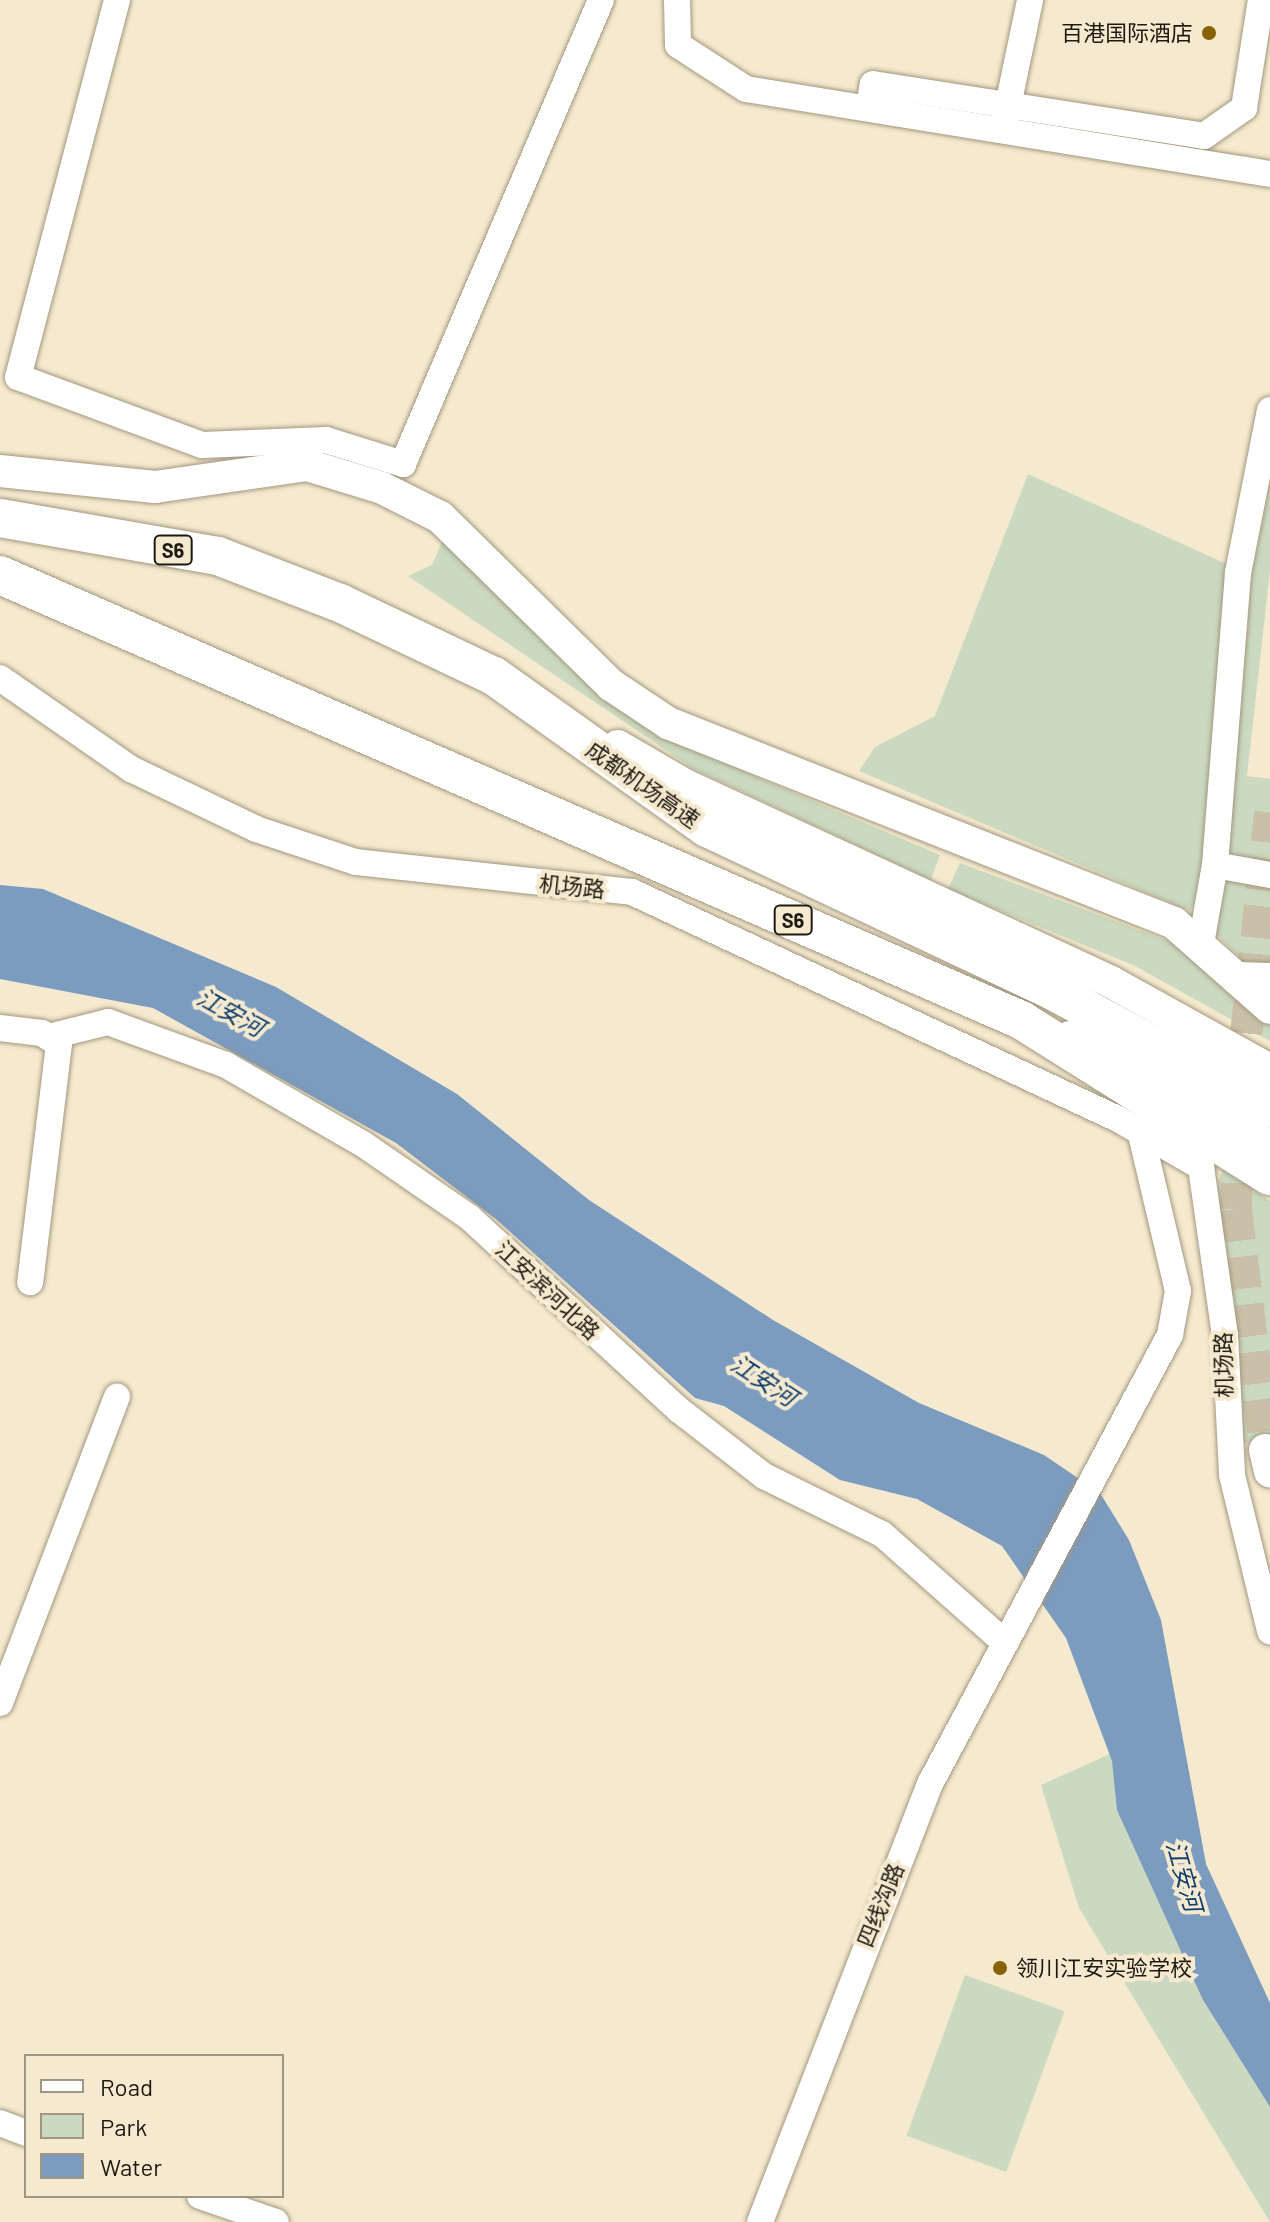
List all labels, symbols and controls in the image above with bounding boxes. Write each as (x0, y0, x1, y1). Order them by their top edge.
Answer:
place label: 百港国际酒店 (1061, 20, 1193, 46)
marker: 百港国际酒店 (1200, 24, 1218, 42)
road number: S6 (153, 534, 193, 566)
street label: 成都机场高速 (581, 735, 705, 833)
street label: 机场路 (538, 869, 606, 903)
road number: S6 (773, 904, 813, 936)
water label: 江安河 (193, 982, 269, 1042)
street label: 江安滨河北路 (491, 1235, 605, 1345)
street label: 机场路 (1209, 1332, 1237, 1398)
water label: 江安河 (726, 1348, 802, 1412)
water label: 江安河 (1161, 1837, 1209, 1915)
street label: 四线沟路 (851, 1859, 909, 1951)
place label: 领川江安实验学校 (1016, 1955, 1192, 1981)
marker: 领川江安实验学校 (991, 1959, 1009, 1977)
legend (24, 2054, 284, 2198)
text: Road (100, 2072, 153, 2101)
text: Park (100, 2112, 147, 2141)
text: Water (100, 2152, 162, 2181)

